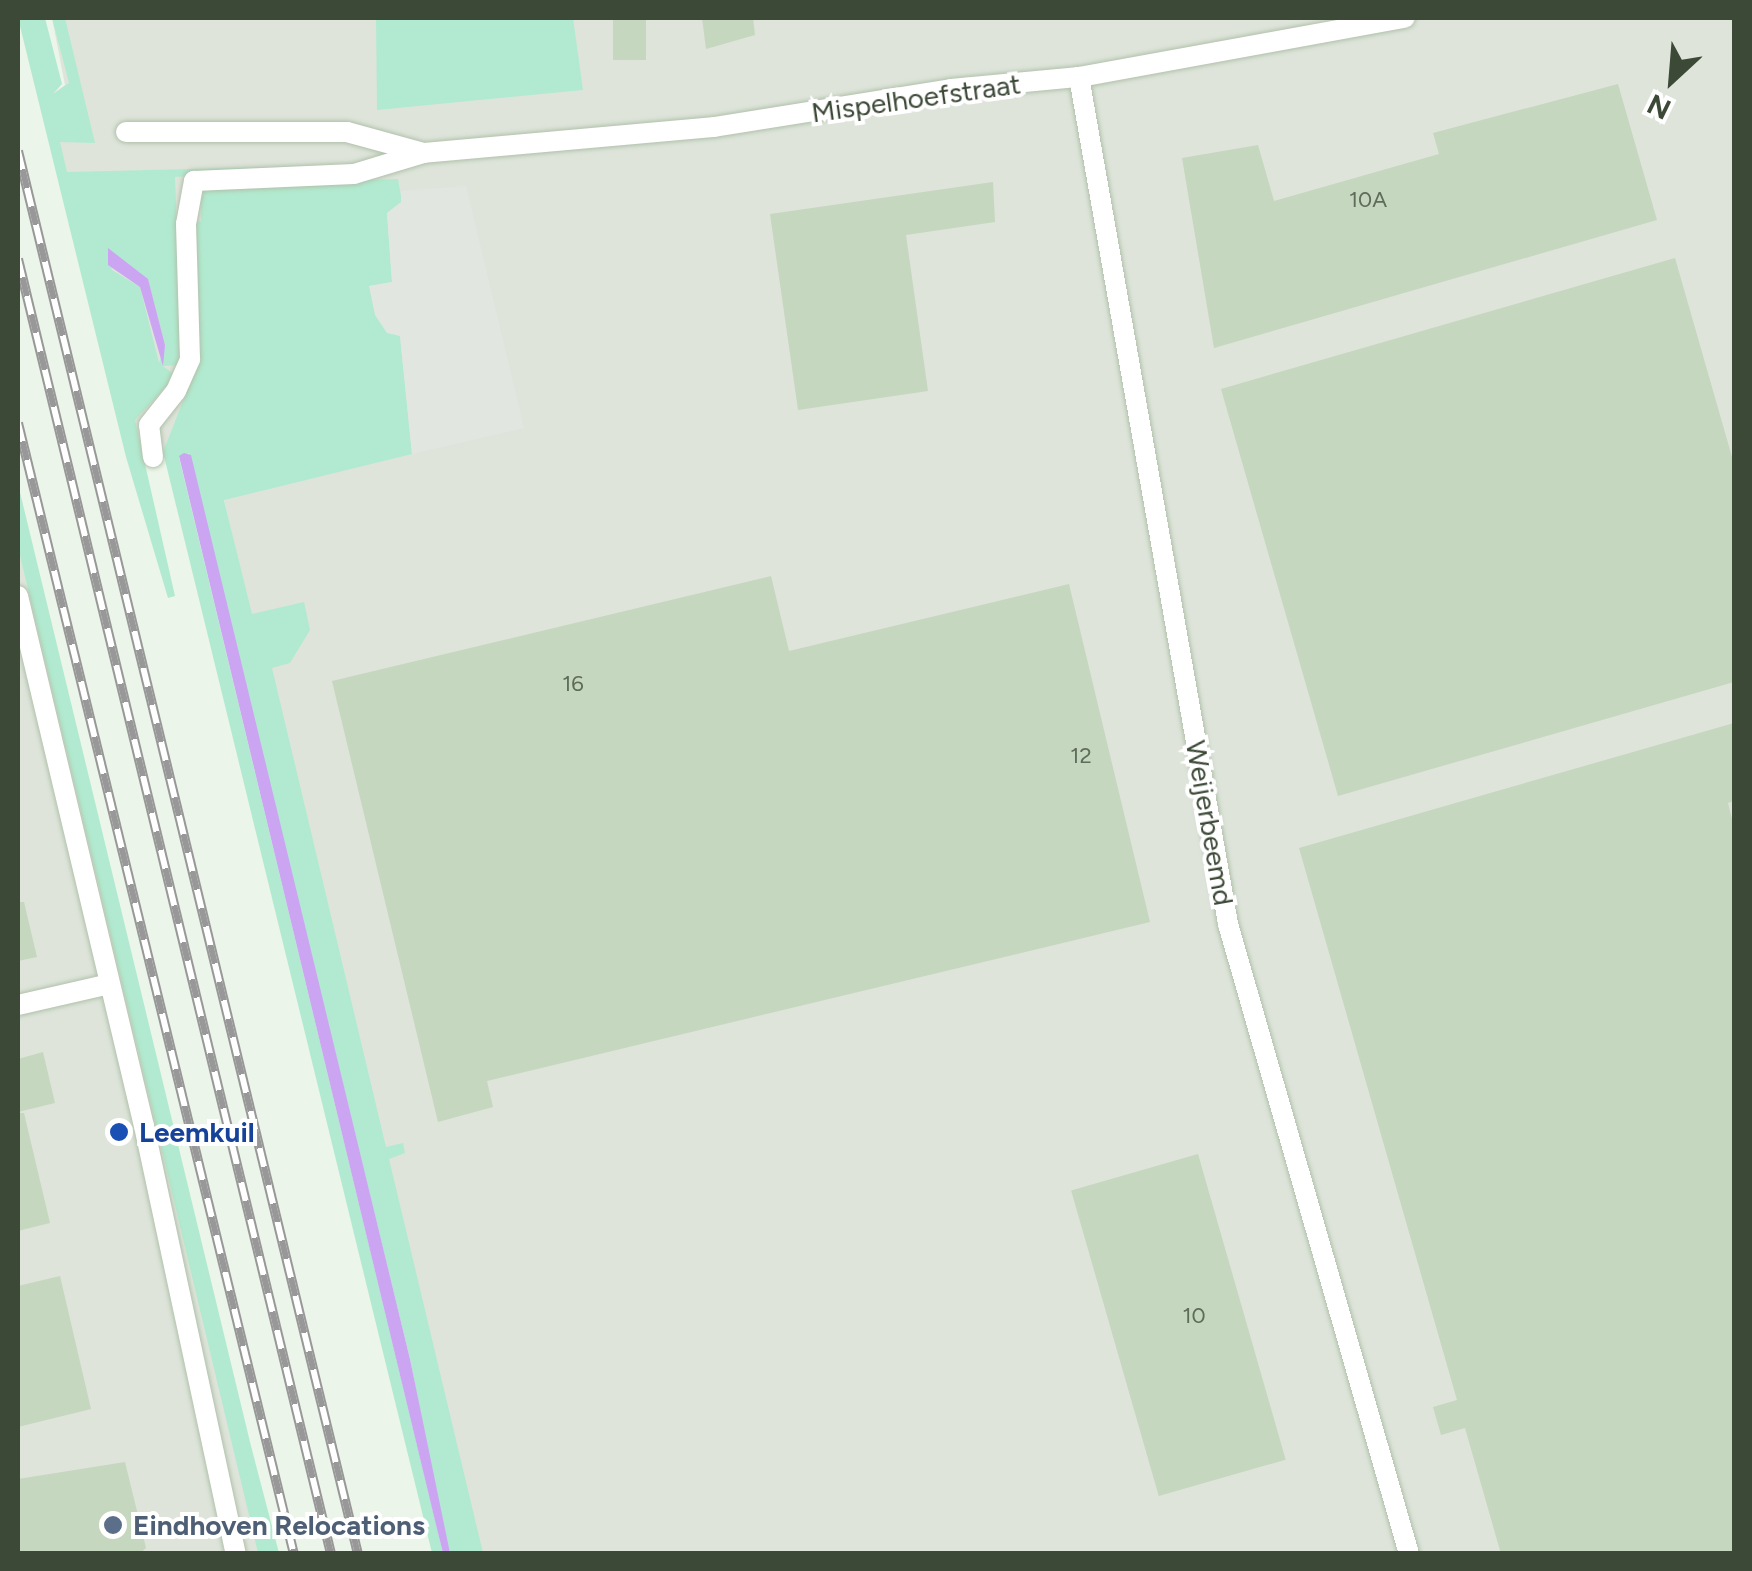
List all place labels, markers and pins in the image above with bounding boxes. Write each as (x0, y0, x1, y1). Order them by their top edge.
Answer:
place label: Leemkuil (139, 1115, 255, 1149)
marker: Leemkuil (108, 1121, 130, 1143)
place label: Eindhoven Relocations (133, 1508, 425, 1542)
marker: Eindhoven Relocations (102, 1514, 124, 1536)

